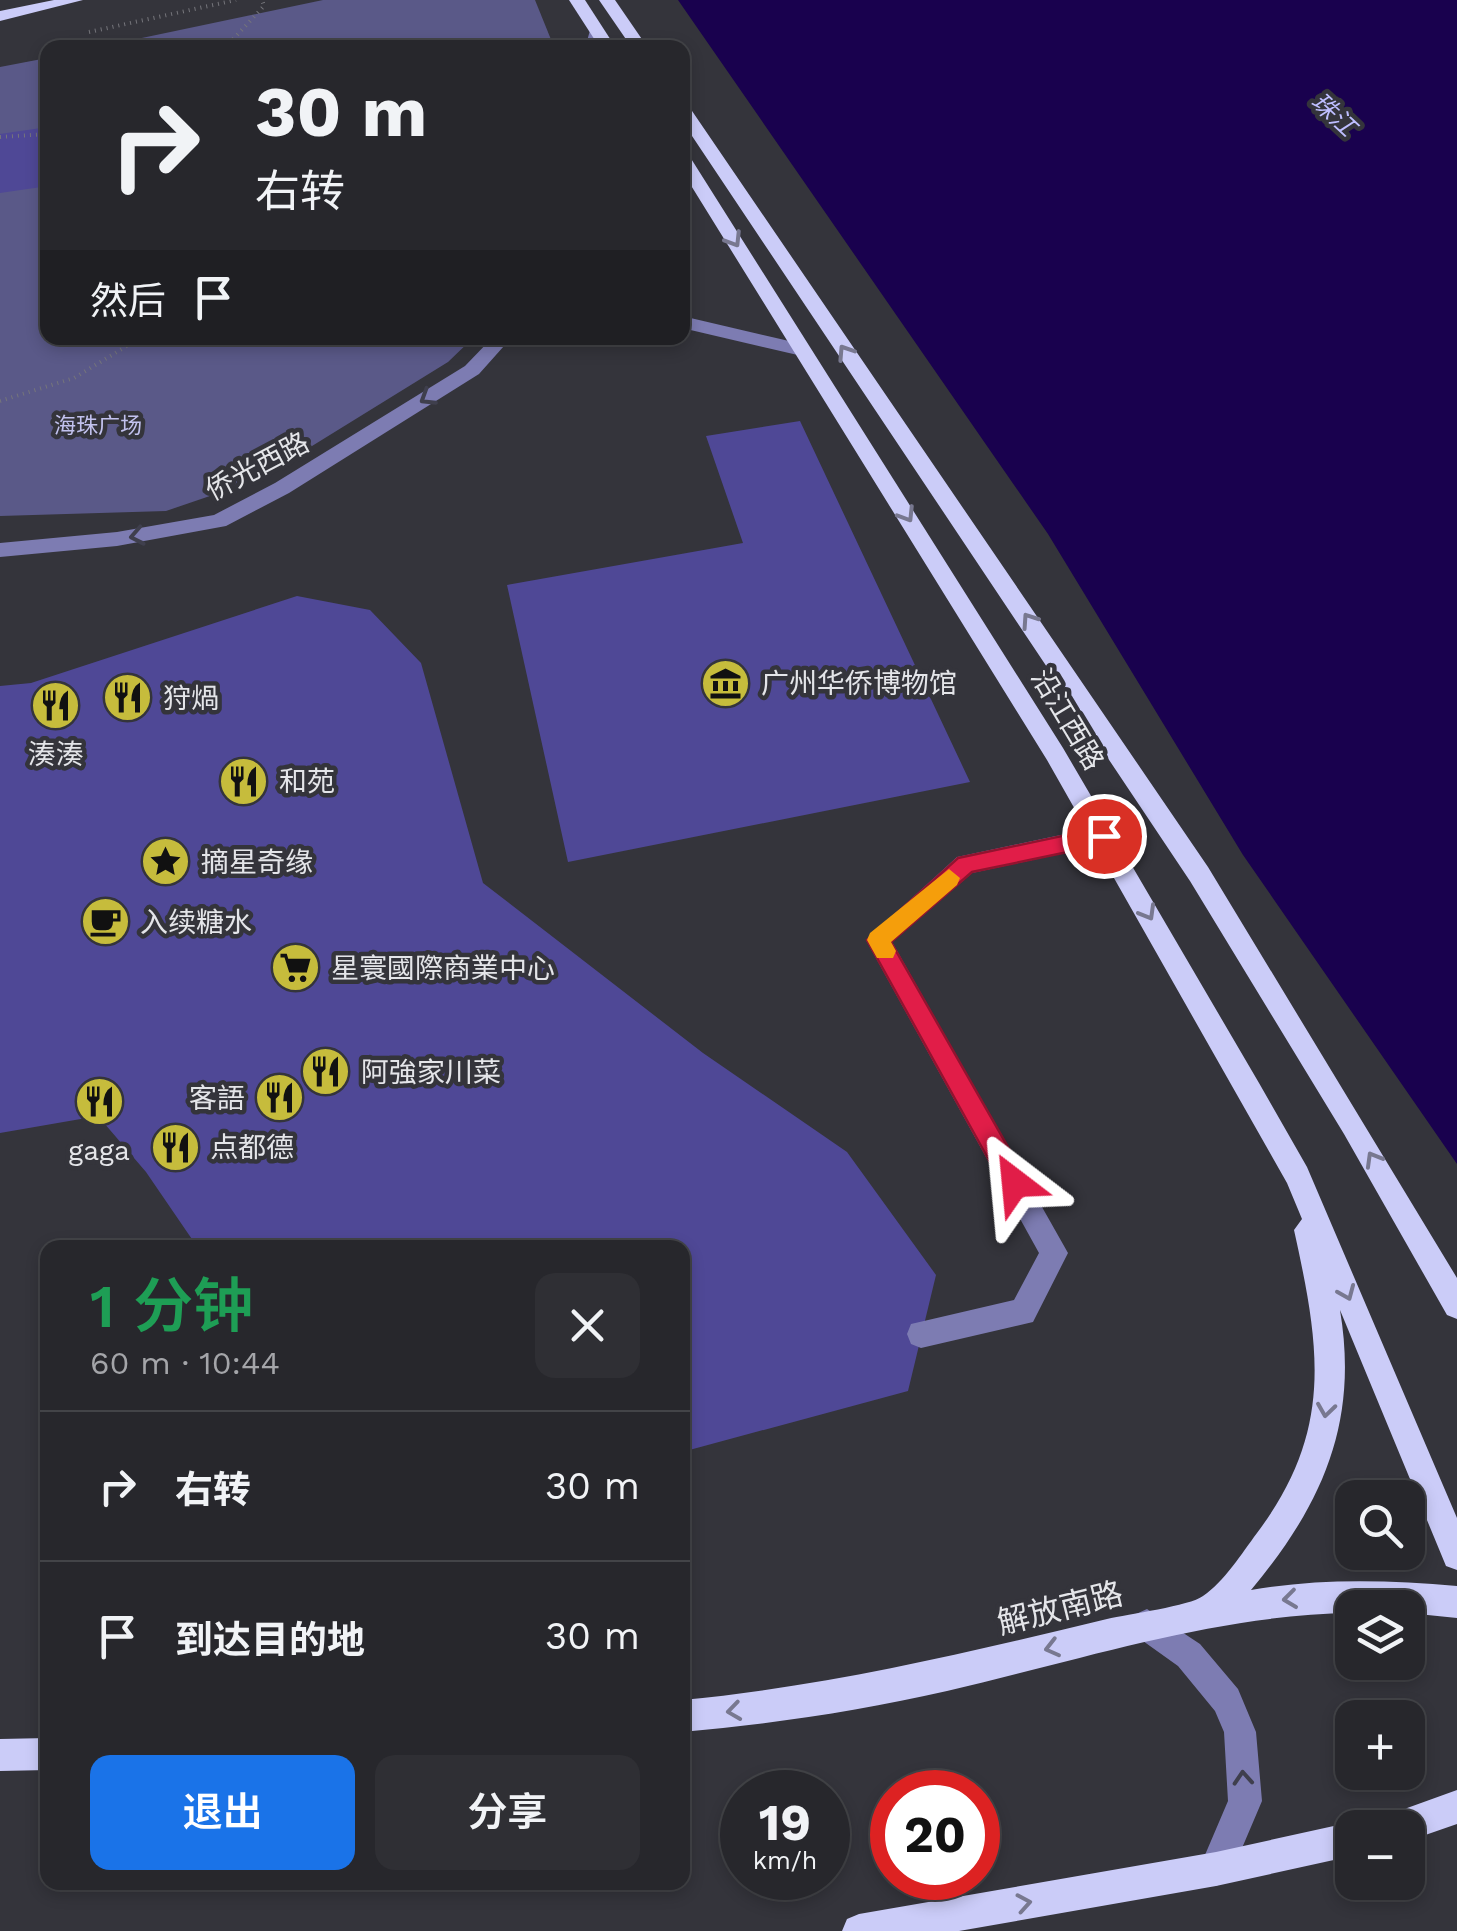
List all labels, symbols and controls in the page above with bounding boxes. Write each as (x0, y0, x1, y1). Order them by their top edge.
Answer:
text: 30 m (255, 71, 427, 153)
icon: right (90, 80, 220, 210)
water label: 珠江 (1305, 87, 1364, 144)
text: 右转 (255, 165, 345, 218)
one-way arrow (722, 229, 741, 247)
icon: arrive (186, 270, 241, 325)
text: 然后 (90, 279, 166, 323)
one-way arrow (838, 345, 857, 363)
one-way arrow (419, 386, 437, 405)
park label: 海珠广场 (54, 413, 142, 438)
street label: 侨光西路 (200, 426, 314, 507)
one-way arrow (894, 505, 913, 523)
one-way arrow (128, 525, 145, 546)
one-way arrow (1023, 612, 1042, 630)
museum icon: 广州华侨博物馆 (700, 657, 752, 709)
street label: 沿江西路 (1025, 663, 1111, 776)
place label: 广州华侨博物馆 (761, 667, 957, 700)
restaurant icon: 狩煱 (102, 672, 154, 724)
restaurant icon: 湊湊 (30, 680, 82, 732)
place label: 狩煱 (163, 682, 219, 715)
place label: 湊湊 (28, 738, 84, 771)
restaurant icon: 和苑 (218, 755, 270, 807)
place label: 和苑 (279, 765, 335, 798)
pin (1062, 794, 1147, 879)
icon: arrive (1077, 809, 1132, 864)
place icon: 摘星奇缘 (140, 836, 192, 888)
place label: 摘星奇缘 (201, 846, 313, 879)
cafe icon: 入续糖水 (79, 896, 131, 948)
one-way arrow (1136, 902, 1156, 920)
place label: 入续糖水 (140, 906, 252, 939)
supermarket icon: 星寰國際商業中心 (270, 942, 322, 994)
place label: 星寰國際商業中心 (331, 952, 555, 985)
restaurant icon: 阿強家川菜 (300, 1046, 352, 1098)
place label: 阿強家川菜 (361, 1056, 501, 1089)
restaurant icon: 客語 (254, 1072, 306, 1124)
restaurant icon: gaga (73, 1076, 125, 1128)
place label: 客語 (189, 1082, 245, 1115)
restaurant icon: 点都德 (149, 1121, 201, 1173)
place label: 点都德 (210, 1131, 294, 1164)
position arrow (963, 1131, 1067, 1235)
place label: gaga (68, 1134, 130, 1167)
one-way arrow (1366, 1152, 1386, 1170)
text: 1 分钟 (90, 1271, 253, 1342)
button: close (535, 1273, 640, 1378)
one-way arrow (1335, 1283, 1355, 1301)
text: 60 m · 10:44 (90, 1344, 280, 1382)
one-way arrow (1317, 1402, 1338, 1418)
icon: right (90, 1459, 145, 1514)
text: 30 m (545, 1464, 640, 1508)
text: 右转 (175, 1468, 251, 1512)
map controls (1335, 1480, 1425, 1900)
button: search (1335, 1480, 1425, 1570)
street label: 解放南路 (993, 1574, 1127, 1642)
one-way arrow (1282, 1588, 1298, 1609)
button: layers (1335, 1590, 1425, 1680)
icon: arrive (90, 1609, 145, 1664)
text: 30 m (545, 1614, 640, 1658)
text: 到达目的地 (175, 1618, 365, 1662)
one-way arrow (1044, 1636, 1061, 1657)
one-way arrow (725, 1699, 742, 1720)
button: + (1335, 1700, 1425, 1790)
button: 退出 (90, 1755, 355, 1870)
button: 分享 (375, 1755, 640, 1870)
one-way arrow (1233, 1769, 1255, 1785)
speed limit sign: 20 (870, 1770, 1000, 1900)
text: 19 (759, 1793, 811, 1852)
button: − (1335, 1810, 1425, 1900)
text: km/h (753, 1846, 817, 1875)
one-way arrow (1016, 1893, 1032, 1914)

